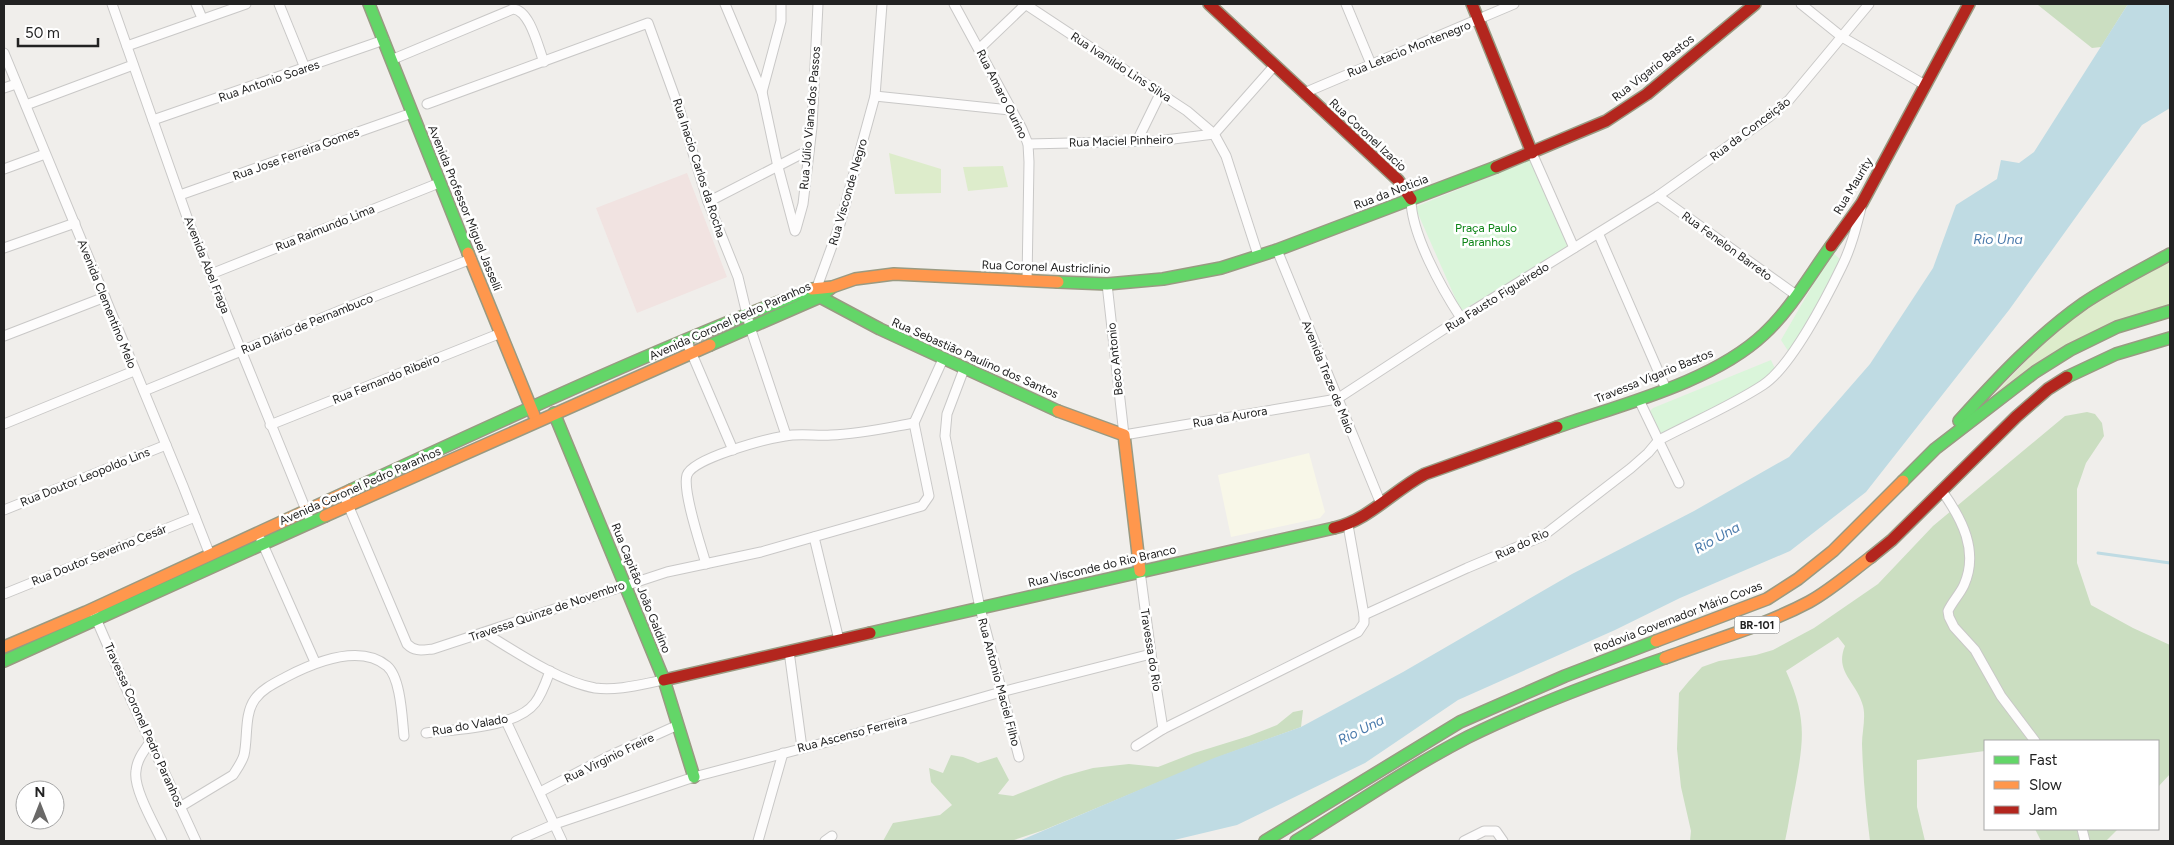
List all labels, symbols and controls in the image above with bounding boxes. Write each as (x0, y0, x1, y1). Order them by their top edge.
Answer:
scale bar (18, 15, 98, 47)
street label: Rua Letacio Montenegro (1345, 18, 1473, 80)
text: 50 m (25, 24, 60, 42)
street label: Rua Ivanildo Lins Silva (1068, 29, 1174, 105)
street label: Rua Vigario Bastos (1609, 31, 1697, 104)
street label: Rua Júlio Viana dos Passos (797, 45, 823, 190)
street label: Rua Amaro Ourino (973, 47, 1031, 141)
street label: Rua Antonio Soares (217, 57, 322, 105)
street label: Rua da Conceição (1707, 94, 1793, 164)
street label: Rua Coronel Izacio (1327, 96, 1409, 174)
street label: Rua Inacio Carlos da Rocha (670, 97, 728, 239)
street label: Avenida Professor Miguel Jasselli (425, 123, 505, 293)
street label: Rua Jose Ferreira Gomes (231, 124, 362, 183)
street label: Rua Maciel Pinheiro (1069, 132, 1173, 150)
street label: Rua Visconde Negro (826, 137, 870, 247)
street label: Rua Maurity (1831, 154, 1876, 217)
street label: Rua da Noticia (1352, 171, 1430, 213)
street label: Rua Raimundo Lima (273, 202, 377, 254)
street label: Rua Fenelon Barreto (1679, 208, 1775, 284)
street label: Avenida Abel Fraga (181, 214, 233, 316)
park label: Praça Paulo Paranhos (1455, 221, 1517, 249)
water label: Rio Una (1973, 231, 2023, 248)
street label: Avenida Clementino Melo (75, 238, 139, 371)
street label: Rua Coronel Austriclinio (981, 258, 1111, 276)
street label: Rua Fausto Figueiredo (1443, 259, 1551, 335)
street label: Avenida Coronel Pedro Paranhos (647, 279, 813, 363)
street label: Rua Diário de Pernambuco (239, 291, 375, 357)
street label: Rua Sebastião Paulino dos Santos (890, 315, 1061, 401)
street label: Avenida Treze de Maio (1299, 318, 1357, 436)
street label: Beco Antonio (1104, 322, 1126, 396)
street label: Travessa Vigario Bastos (1593, 346, 1716, 406)
street label: Rua Fernando Ribeiro (330, 351, 442, 407)
street label: Rua da Aurora (1192, 404, 1268, 430)
street label: Rua Doutor Leopoldo Lins (18, 444, 152, 509)
street label: Avenida Coronel Pedro Paranhos (277, 444, 443, 528)
water label: Rio Una (1691, 519, 1743, 557)
street label: Rua Doutor Severino Cesár (29, 521, 169, 589)
street label: Rua Capitão João Galdino (608, 521, 674, 655)
street label: Rua do Rio (1493, 525, 1551, 562)
street label: Rua Visconde do Rio Branco (1027, 542, 1177, 590)
street label: Travessa Quinze de Novembro (467, 578, 627, 644)
street label: Rodovia Governador Mário Covas (1592, 578, 1765, 656)
street label: Travessa do Rio (1138, 608, 1164, 692)
street label: Rua Antonio Maciel Filho (975, 616, 1023, 748)
road number: BR-101 (1734, 616, 1780, 634)
street label: Travessa Coronel Pedro Paranhos (101, 641, 187, 810)
street label: Rua do Valado (431, 711, 509, 739)
water label: Rio Una (1335, 712, 1387, 748)
street label: Rua Ascenso Ferreira (796, 713, 908, 755)
street label: Rua Virginio Freire (562, 730, 657, 786)
legend (1984, 740, 2159, 830)
text: Fast (2029, 751, 2058, 769)
text: Slow (2029, 776, 2062, 794)
north arrow (15, 780, 65, 830)
text: N (35, 784, 45, 801)
text: Jam (2029, 801, 2057, 819)

